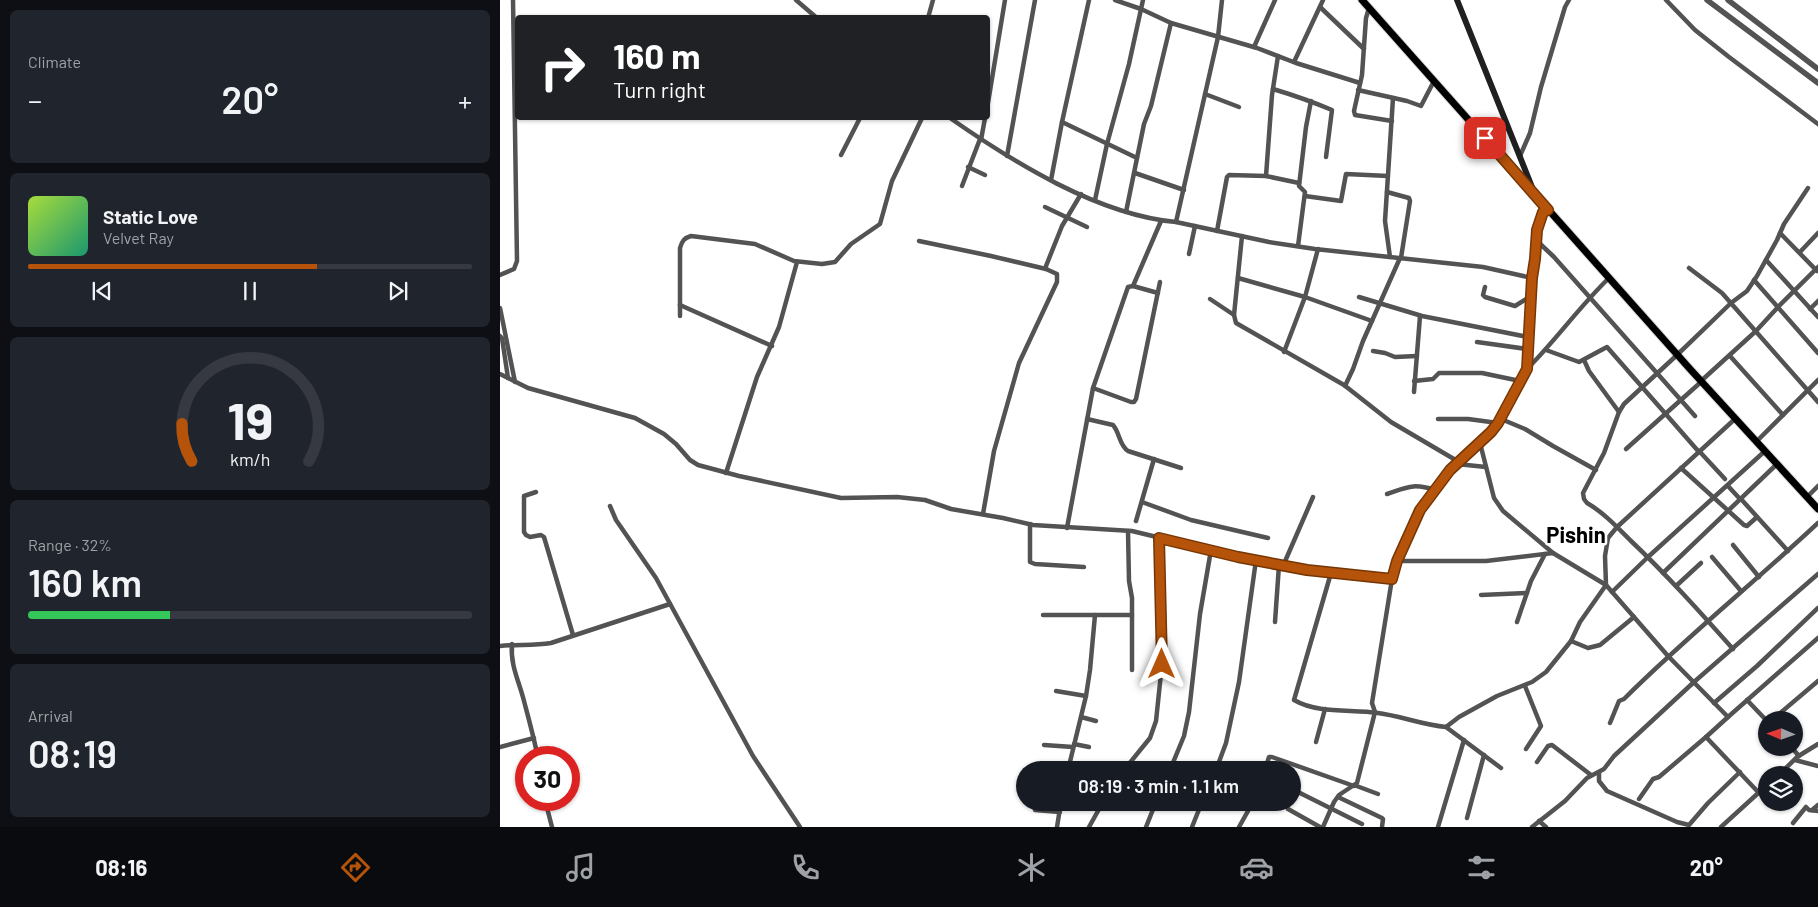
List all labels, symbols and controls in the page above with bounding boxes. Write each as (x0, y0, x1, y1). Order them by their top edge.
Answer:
text: 160 m (613, 34, 700, 76)
icon: right (530, 35, 595, 100)
text: Climate (28, 52, 81, 71)
text: 20° (222, 76, 278, 122)
text: Turn right (613, 76, 706, 102)
text: − (28, 83, 42, 117)
text: + (458, 83, 472, 117)
pin (1464, 117, 1506, 159)
icon: arrive (1471, 124, 1499, 152)
text: Static Love (103, 205, 198, 228)
text: Velvet Ray (103, 228, 174, 247)
icon: previous (88, 277, 116, 305)
icon: pause (236, 277, 264, 305)
icon: next (384, 277, 412, 305)
text: 19 (227, 388, 273, 450)
text: km/h (230, 448, 270, 470)
district label: Pishin (1546, 521, 1606, 547)
text: Range · 32% (28, 535, 112, 554)
text: 160 km (28, 559, 142, 605)
position arrow (1135, 637, 1187, 689)
text: Arrival (28, 706, 73, 725)
north arrow (1758, 711, 1802, 756)
map controls (1758, 711, 1803, 811)
text: 08:19 (28, 730, 117, 776)
speed limit sign: 30 (515, 746, 580, 811)
button: layers (1758, 766, 1803, 811)
text: 08:19 · 3 min · 1.1 km (1078, 774, 1239, 797)
icon: directions (338, 850, 373, 885)
icon: music (563, 850, 598, 885)
icon: phone (788, 850, 823, 885)
icon: climate (1014, 850, 1049, 885)
icon: car (1239, 850, 1274, 885)
icon: filters (1464, 850, 1499, 885)
text: 08:16 (95, 854, 147, 880)
text: 20° (1690, 854, 1723, 880)

